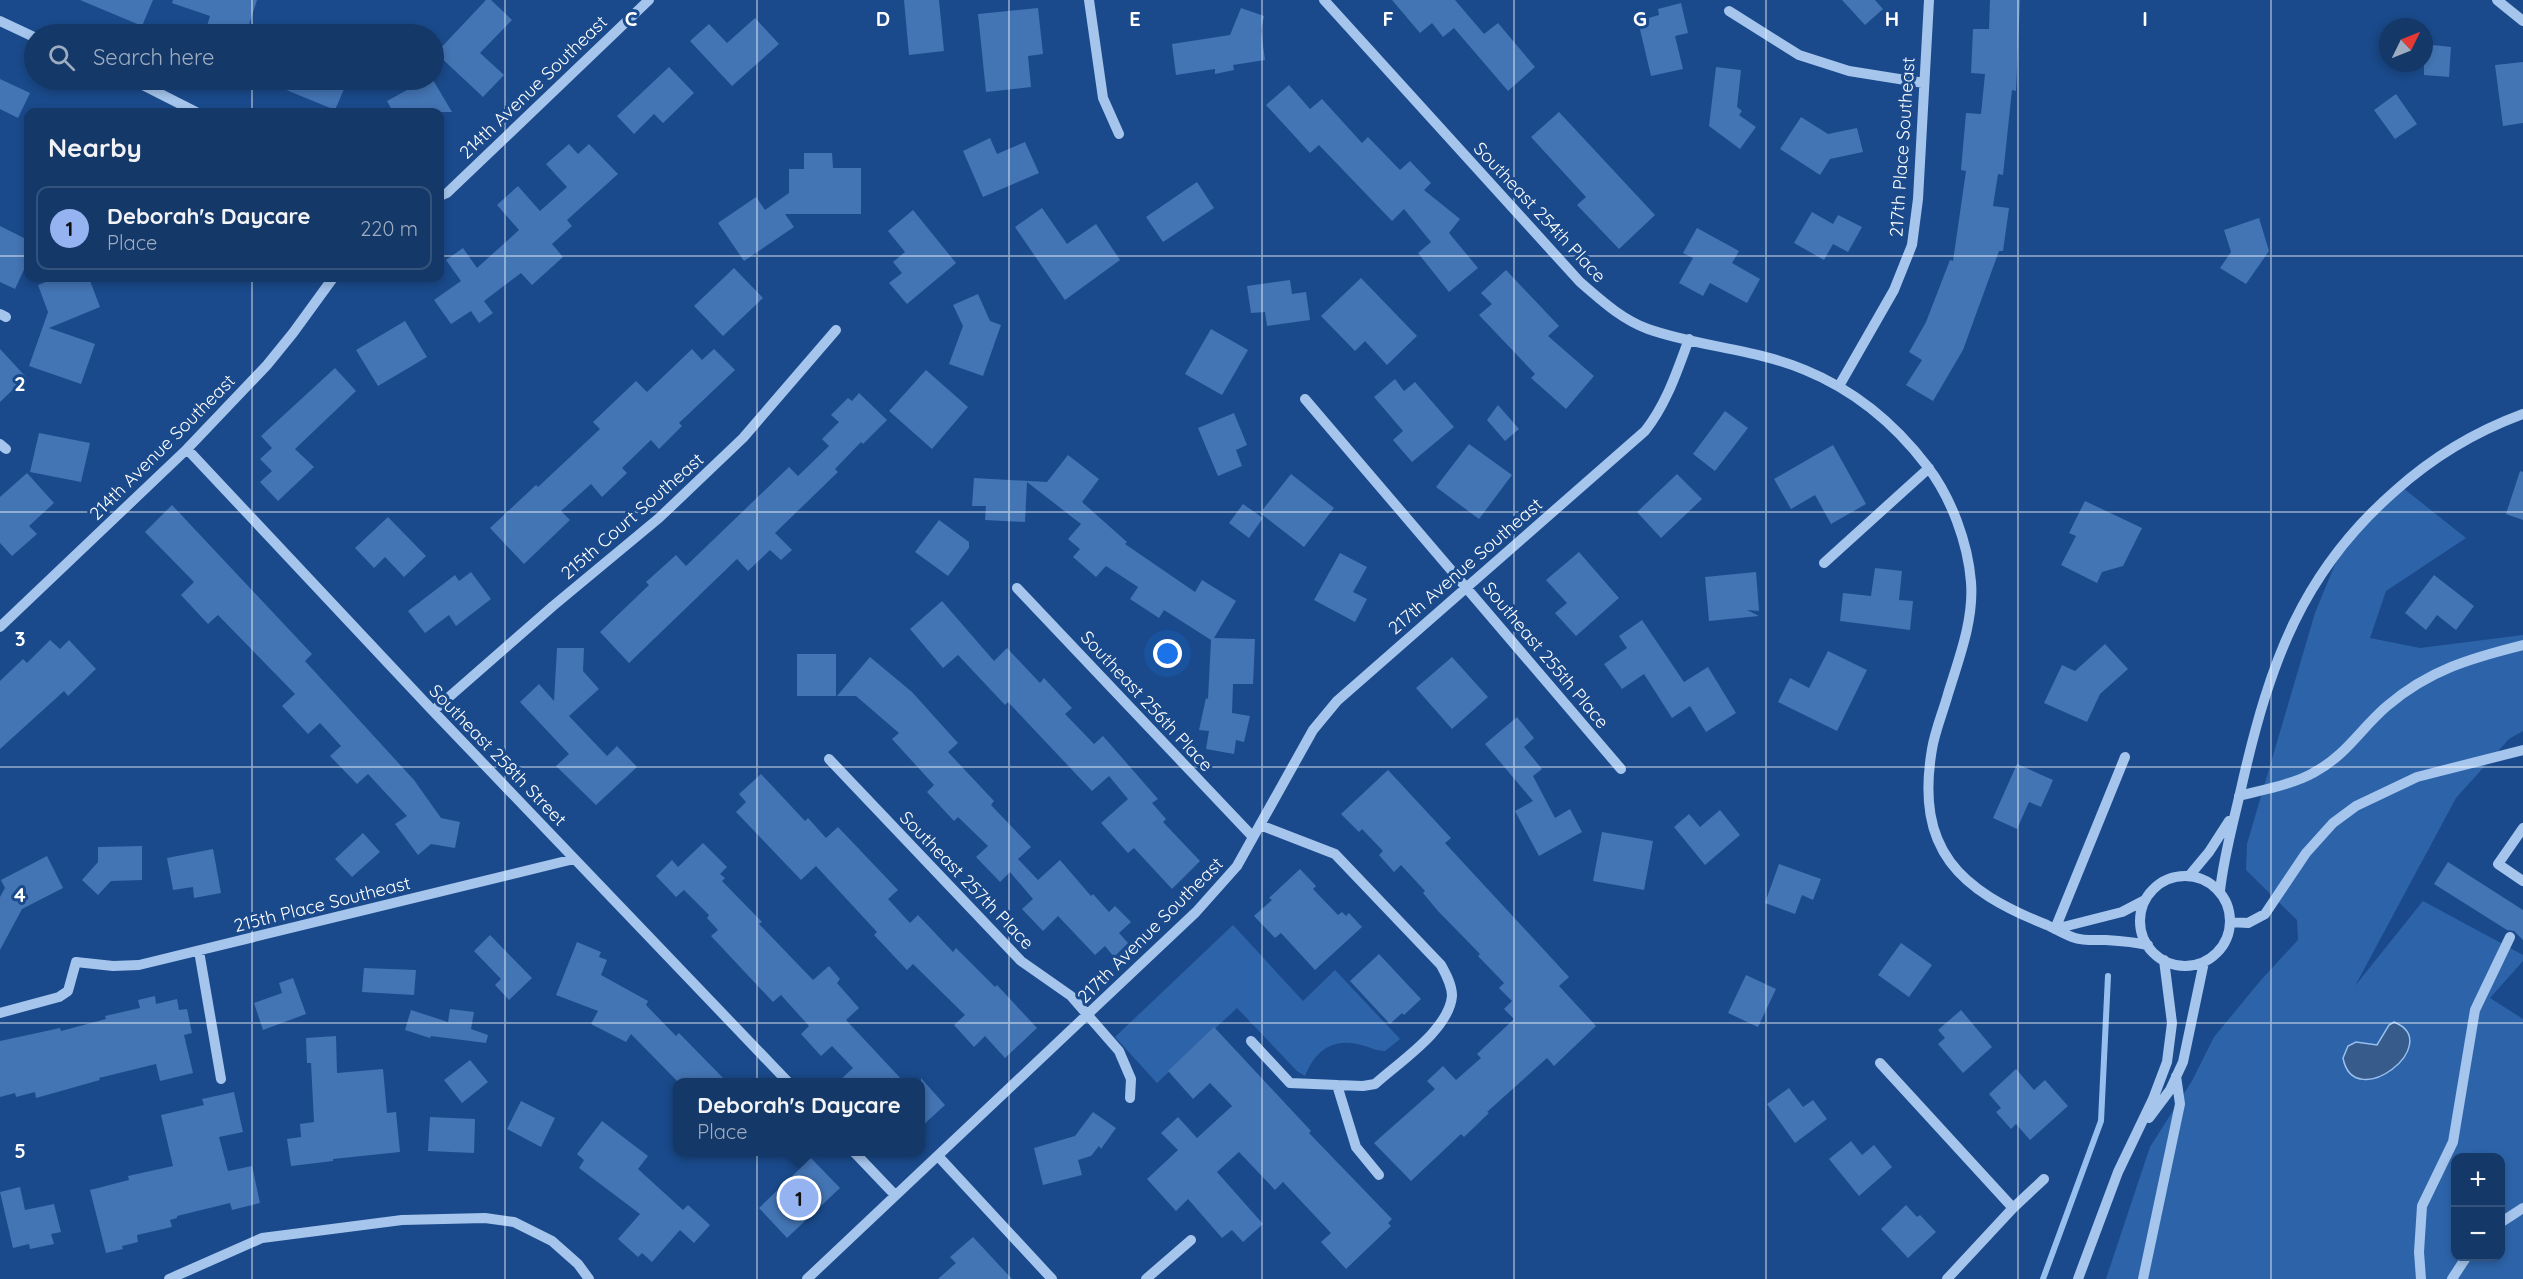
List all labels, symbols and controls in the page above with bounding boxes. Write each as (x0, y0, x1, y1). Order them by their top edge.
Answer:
text: C (625, 6, 638, 31)
text: D (876, 6, 890, 31)
text: E (1129, 6, 1141, 31)
text: F (1382, 6, 1394, 31)
text: G (1633, 6, 1647, 31)
text: H (1885, 6, 1899, 31)
text: I (2142, 6, 2148, 31)
street label: 214th Avenue Southeast (454, 10, 612, 164)
north arrow (2379, 18, 2433, 72)
search box (24, 24, 444, 90)
icon: search (45, 41, 78, 74)
text: Search here (93, 43, 214, 71)
street label: 217th Place Southeast (1884, 56, 1920, 238)
text: Nearby (48, 131, 142, 164)
street label: Southeast 254th Place (1469, 137, 1611, 287)
text: Deborah's Daycare (107, 202, 311, 230)
text: 1 (66, 216, 73, 241)
text: 220 m (360, 216, 418, 241)
text: Place (107, 230, 157, 255)
street label: 214th Avenue Southeast (84, 369, 240, 525)
text: 2 (14, 371, 26, 396)
street label: 215th Court Southeast (556, 448, 708, 584)
street label: 217th Avenue Southeast (1383, 493, 1547, 639)
street label: Southeast 255th Place (1478, 577, 1614, 733)
text: 3 (15, 626, 25, 651)
street label: Southeast 256th Place (1076, 626, 1218, 776)
your location (1153, 639, 1182, 668)
street label: Southeast 258th Street (424, 679, 572, 831)
street label: Southeast 257th Place (895, 806, 1039, 954)
street label: 217th Avenue Southeast (1072, 852, 1228, 1008)
street label: 215th Place Southeast (231, 871, 413, 937)
text: 4 (14, 882, 26, 907)
popup (673, 1078, 925, 1156)
text: Deborah's Daycare (697, 1091, 901, 1119)
text: Place (697, 1119, 748, 1144)
text: 5 (14, 1138, 26, 1163)
map controls (2451, 1153, 2505, 1261)
button: + (2451, 1153, 2505, 1207)
pin: 1 (780, 1176, 818, 1220)
button: − (2451, 1207, 2505, 1261)

